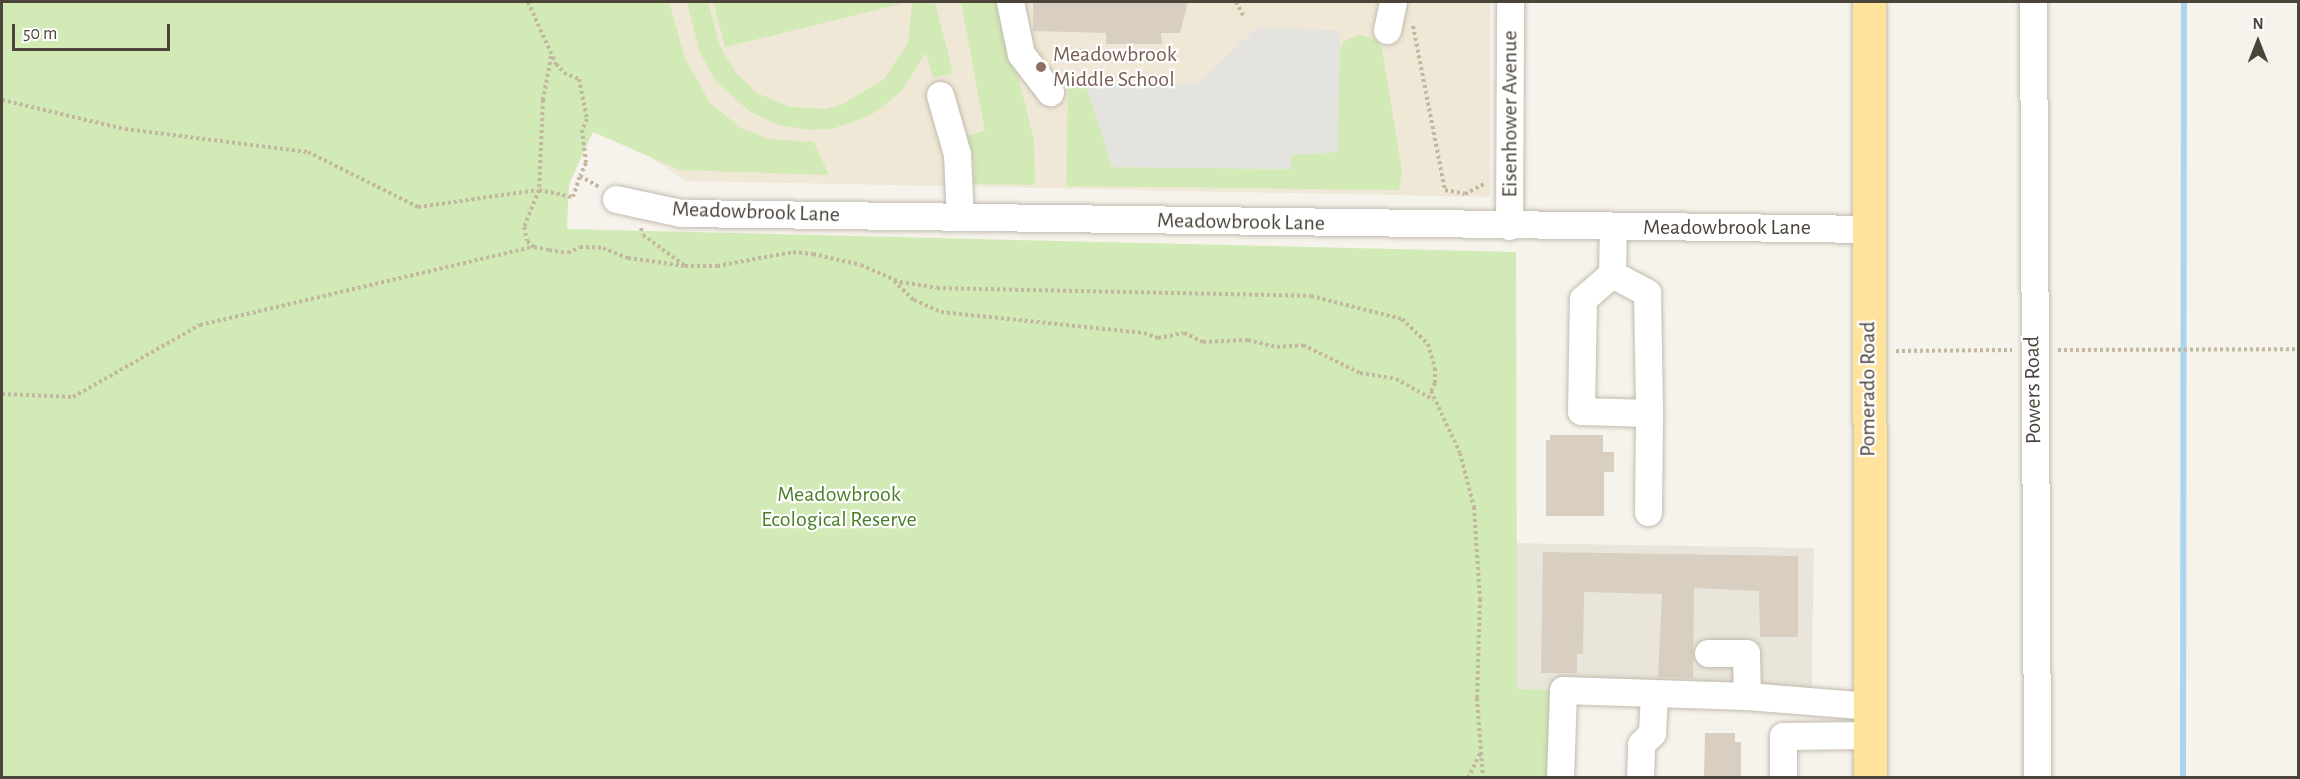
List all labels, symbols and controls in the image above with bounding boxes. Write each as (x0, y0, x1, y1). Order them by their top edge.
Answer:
scale bar (15, 12, 172, 50)
north arrow (2228, 12, 2288, 72)
text: N (2252, 16, 2264, 32)
text: 50 m (23, 25, 57, 43)
street label: Eisenhower Avenue (1497, 30, 1523, 198)
place label: Meadowbrook Middle School (1053, 41, 1177, 92)
marker: Meadowbrook Middle School (1034, 60, 1048, 74)
street label: Meadowbrook Lane (672, 196, 840, 228)
street label: Meadowbrook Lane (1157, 207, 1325, 237)
street label: Meadowbrook Lane (1643, 215, 1811, 241)
street label: Pomerado Road (1855, 321, 1881, 457)
street label: Powers Road (2019, 336, 2047, 444)
park label: Meadowbrook Ecological Reserve (761, 481, 917, 532)

